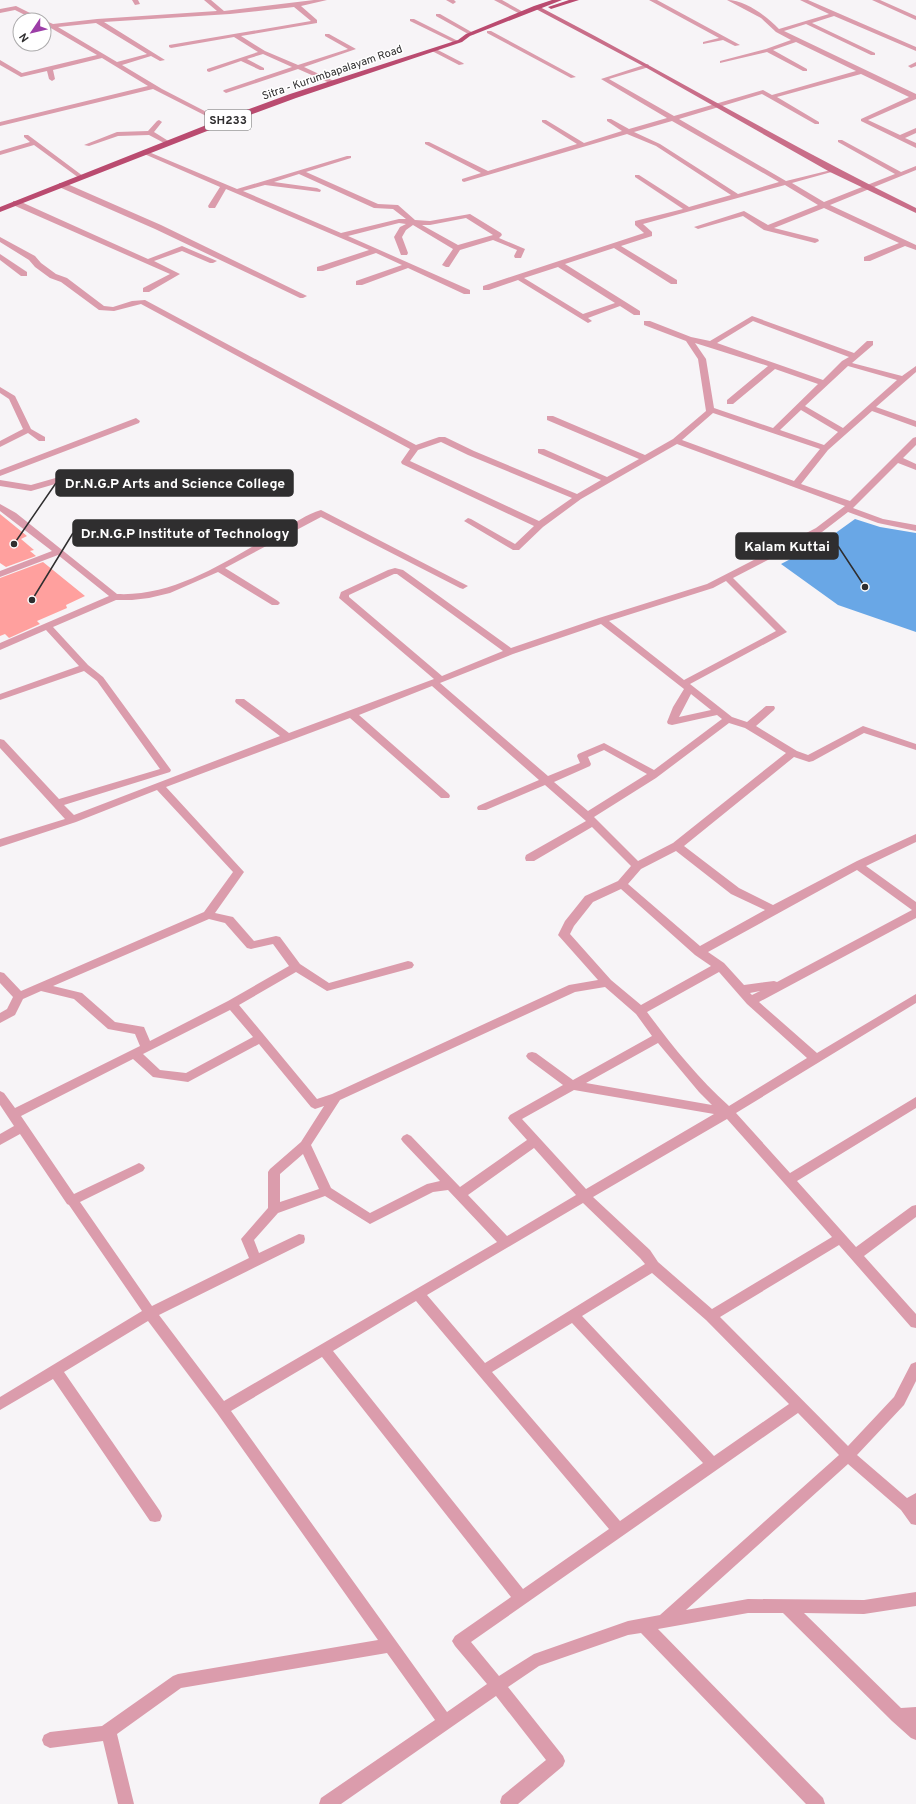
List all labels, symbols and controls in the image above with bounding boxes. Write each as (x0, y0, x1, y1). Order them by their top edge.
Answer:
north arrow (12, 12, 52, 52)
text: N (17, 30, 33, 44)
street label: Sitra - Kurumbapalayam Road (260, 42, 404, 104)
road number: SH233 (205, 110, 251, 130)
callout: Dr.N.G.P Arts and Science College (56, 470, 293, 496)
text: Dr.N.G.P Arts and Science College (65, 476, 285, 493)
callout: Dr.N.G.P Institute of Technology (73, 520, 297, 546)
text: Dr.N.G.P Institute of Technology (81, 526, 289, 543)
callout: Kalam Kuttai (736, 533, 838, 559)
text: Kalam Kuttai (744, 539, 830, 556)

